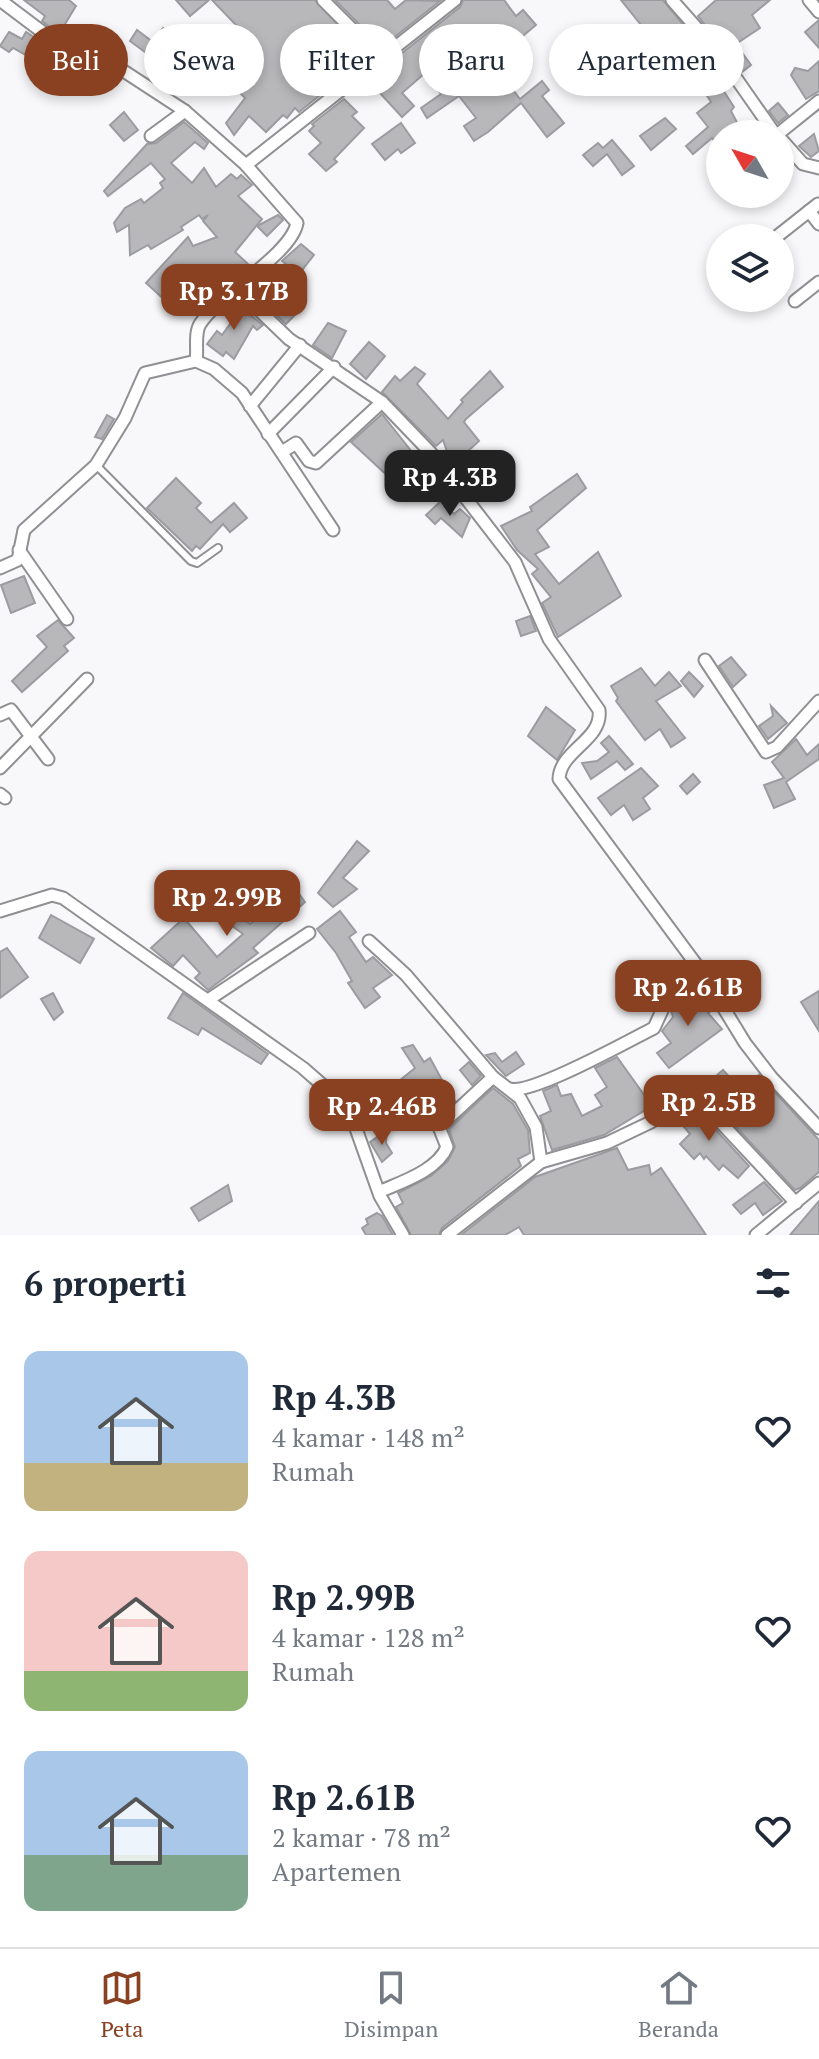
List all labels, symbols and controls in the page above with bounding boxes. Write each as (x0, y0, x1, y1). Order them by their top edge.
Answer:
chip: Beli (24, 24, 128, 96)
chip: Sewa (144, 24, 264, 96)
chip: Filter (280, 24, 403, 96)
chip: Baru (419, 24, 533, 96)
chip: Apartemen (549, 24, 744, 96)
north arrow (706, 120, 794, 208)
map controls (706, 120, 794, 312)
button: layers (706, 224, 794, 312)
pin: Rp 3.17B (151, 264, 317, 332)
text: Rp 3.17B (179, 273, 289, 307)
pin: Rp 4.3B (376, 450, 524, 518)
text: Rp 4.3B (403, 459, 497, 493)
pin: Rp 2.99B (144, 870, 310, 938)
text: Rp 2.99B (172, 879, 282, 913)
pin: Rp 2.61B (605, 960, 771, 1028)
text: Rp 2.61B (633, 969, 743, 1003)
pin: Rp 2.5B (635, 1075, 783, 1143)
pin: Rp 2.46B (299, 1079, 465, 1147)
text: Rp 2.5B (662, 1084, 756, 1118)
text: Rp 2.46B (327, 1088, 437, 1122)
text: 6 properti (24, 1261, 186, 1306)
icon: filters (751, 1261, 795, 1305)
text: Rp 4.3B (272, 1375, 396, 1420)
icon: home (88, 1383, 184, 1479)
icon: heart (751, 1409, 795, 1453)
text: 4 kamar · 148 m² (272, 1420, 465, 1454)
text: Rumah (272, 1454, 354, 1488)
text: Rp 2.99B (272, 1575, 415, 1620)
icon: home (88, 1583, 184, 1679)
icon: heart (751, 1609, 795, 1653)
text: 4 kamar · 128 m² (272, 1620, 465, 1654)
text: Rumah (272, 1654, 354, 1688)
text: Rp 2.61B (272, 1775, 415, 1820)
icon: home (88, 1783, 184, 1879)
icon: heart (751, 1809, 795, 1853)
text: 2 kamar · 78 m² (272, 1820, 451, 1854)
text: Apartemen (272, 1854, 401, 1888)
tab: Peta (100, 1966, 144, 2043)
tab: Disimpan (344, 1966, 438, 2043)
tab: Beranda (638, 1966, 719, 2043)

